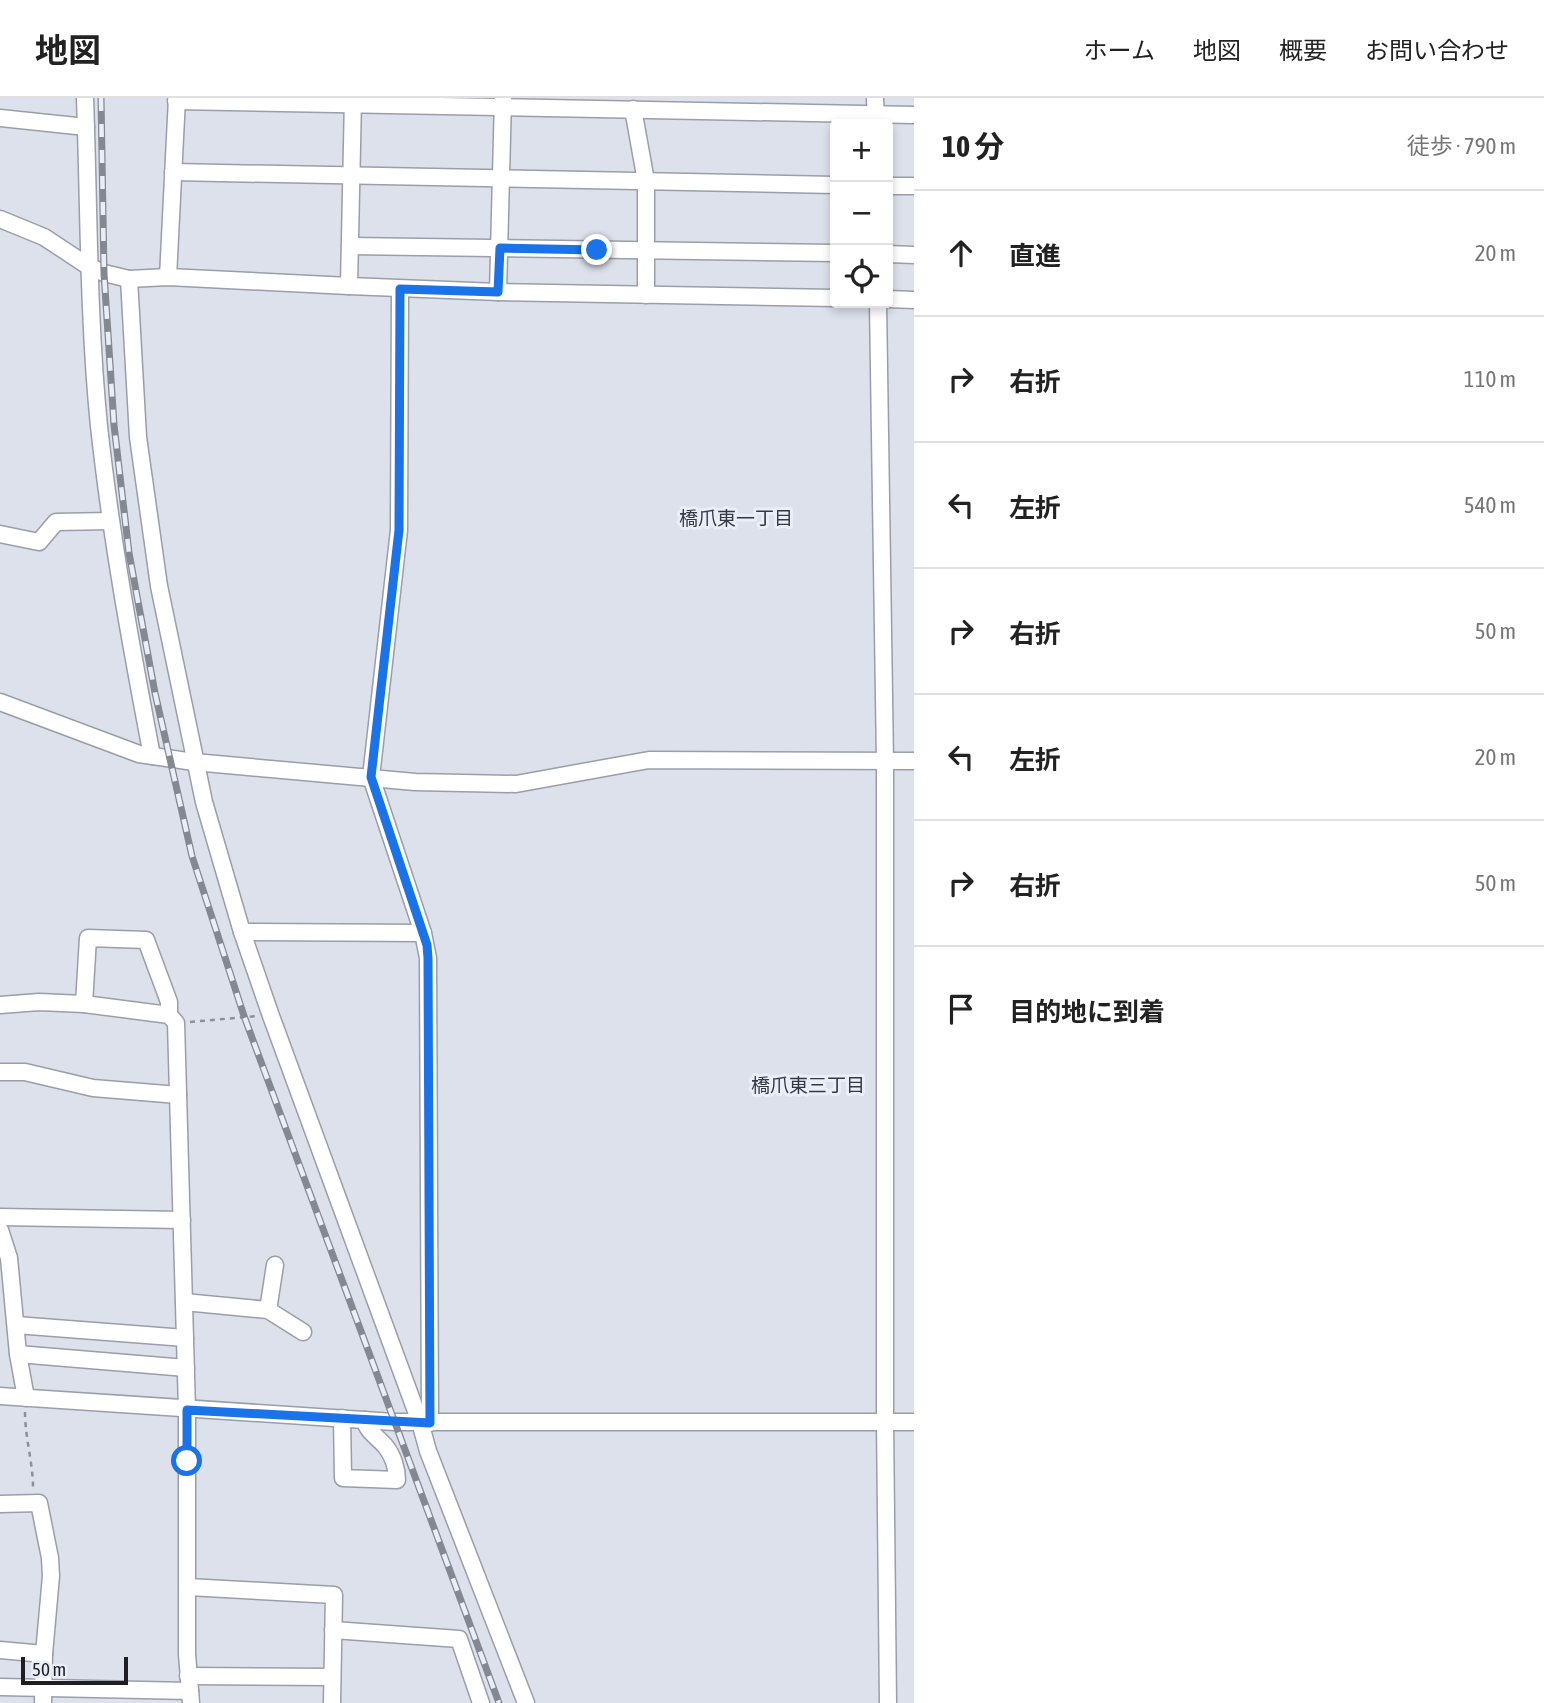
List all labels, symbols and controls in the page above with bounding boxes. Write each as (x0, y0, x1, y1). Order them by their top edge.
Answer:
text: 地図 (35, 31, 101, 69)
text: ホーム (1084, 37, 1155, 64)
text: 地図 (1193, 37, 1241, 64)
text: 概要 (1279, 37, 1327, 64)
text: お問い合わせ (1365, 37, 1509, 64)
map controls (830, 119, 893, 308)
button: + (830, 119, 893, 182)
text: 10 分 (942, 129, 1004, 163)
text: 徒歩 · 790 m (1407, 133, 1516, 159)
button: − (830, 182, 893, 245)
route end (581, 234, 612, 265)
icon: ahead (942, 234, 980, 272)
text: 20 m (1475, 240, 1516, 266)
text: 直進 (1009, 241, 1061, 271)
button: locate (830, 245, 893, 308)
icon: right (942, 360, 980, 398)
text: 110 m (1464, 366, 1516, 392)
text: 右折 (1009, 367, 1061, 397)
icon: left (942, 486, 980, 524)
text: 540 m (1464, 492, 1516, 518)
text: 左折 (1009, 493, 1061, 523)
district label: 橋爪東一丁目 (679, 507, 793, 529)
icon: right (942, 612, 980, 650)
text: 50 m (1475, 618, 1516, 644)
text: 右折 (1009, 619, 1061, 649)
icon: left (942, 738, 980, 776)
text: 20 m (1475, 744, 1516, 770)
text: 左折 (1009, 745, 1061, 775)
icon: right (942, 864, 980, 902)
text: 50 m (1475, 870, 1516, 896)
text: 右折 (1009, 871, 1061, 901)
icon: arrive (942, 990, 980, 1028)
text: 目的地に到着 (1009, 997, 1165, 1027)
district label: 橋爪東三丁目 (751, 1074, 865, 1096)
route start (171, 1445, 202, 1476)
scale bar (21, 1654, 128, 1686)
text: 50 m (32, 1658, 66, 1680)

